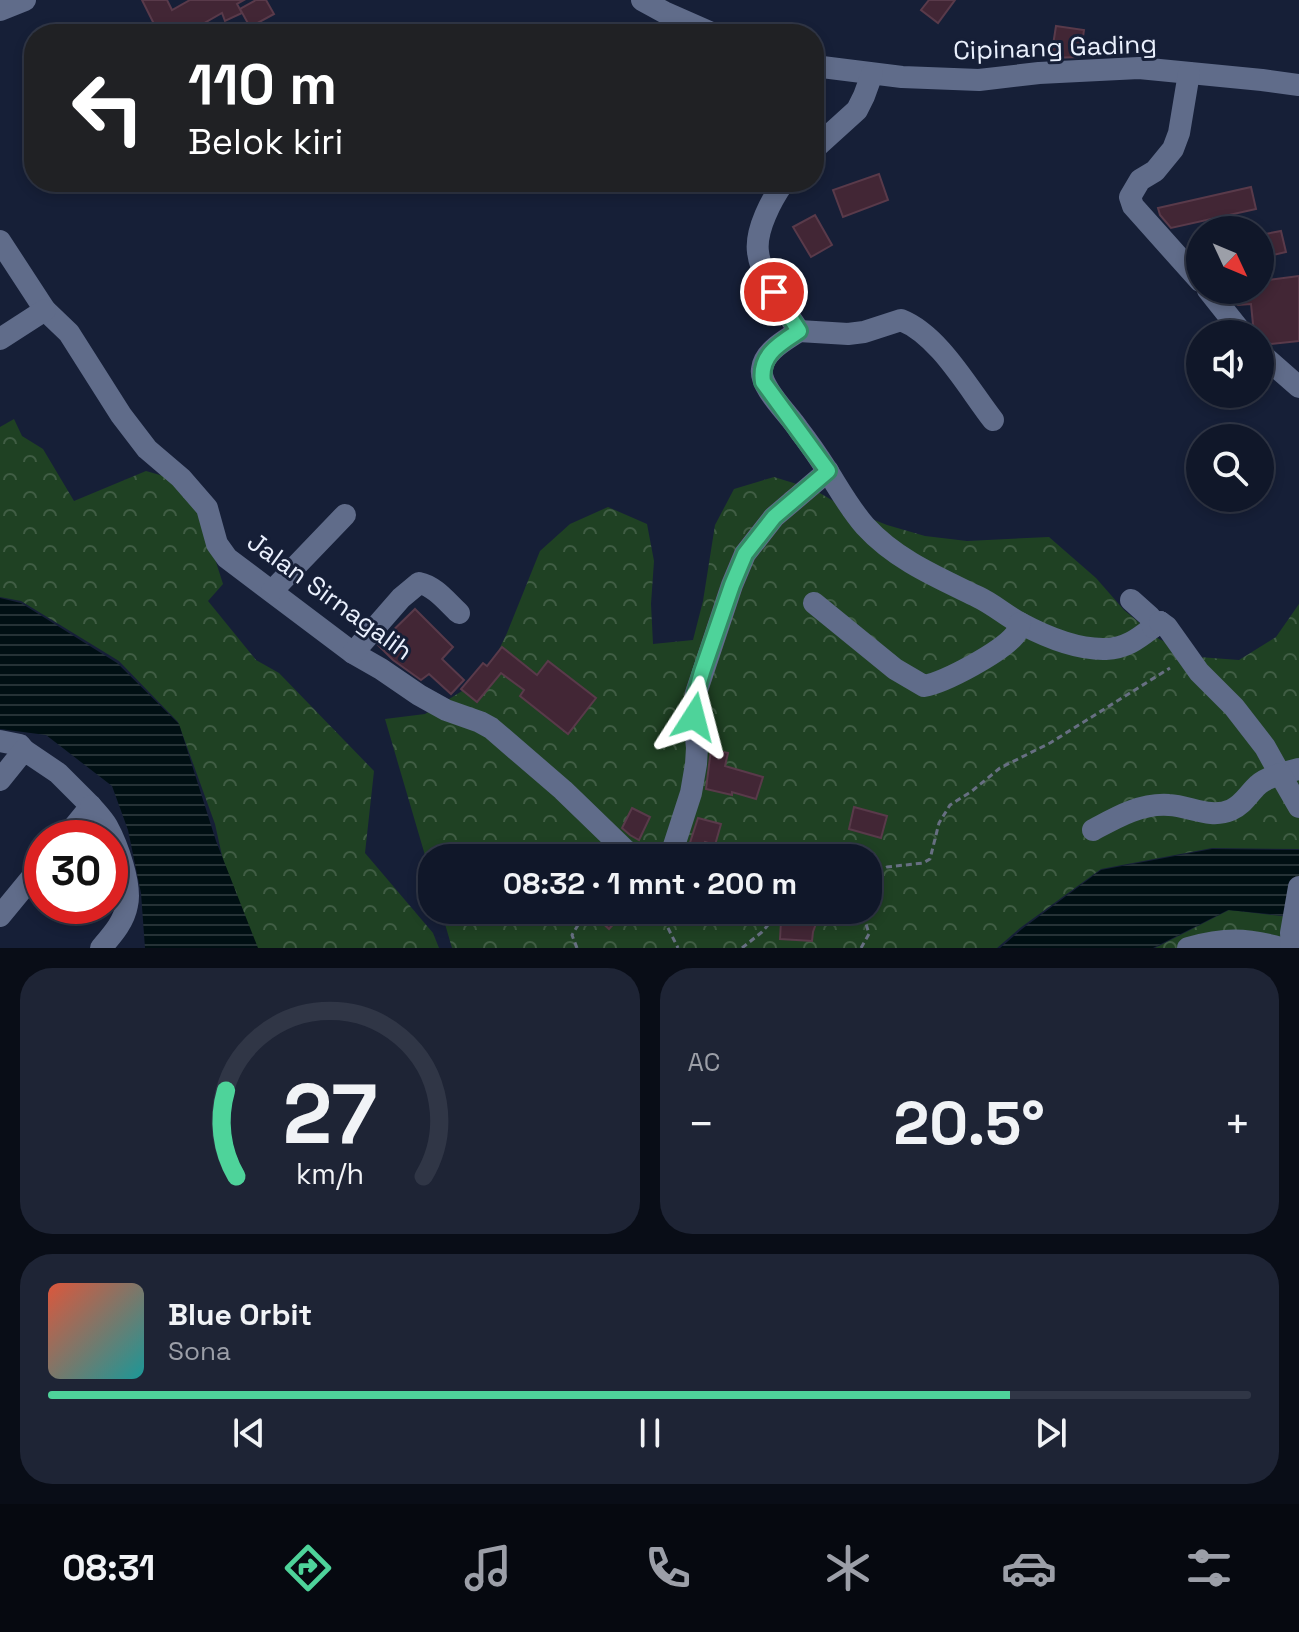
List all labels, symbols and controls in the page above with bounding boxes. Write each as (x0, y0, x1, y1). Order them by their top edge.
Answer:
street label: Cipinang Gading (953, 26, 1157, 68)
text: 110 m (188, 49, 337, 120)
icon: left (56, 56, 160, 160)
text: Belok kiri (188, 119, 343, 165)
north arrow (1186, 216, 1274, 304)
map controls (1186, 216, 1274, 512)
pin (740, 258, 808, 326)
icon: arrive (752, 270, 796, 314)
button: sound (1186, 320, 1274, 408)
button: search (1186, 424, 1274, 512)
street label: Jalan Sirnagalih (240, 524, 420, 668)
position arrow (652, 675, 736, 759)
speed limit sign: 30 (24, 820, 128, 924)
text: 08:32 · 1 mnt · 200 m (503, 864, 797, 903)
text: AC (688, 1045, 720, 1079)
text: 27 (282, 1061, 377, 1167)
text: 20.5° (894, 1085, 1045, 1162)
text: − (688, 1096, 715, 1152)
text: + (1224, 1096, 1251, 1152)
text: km/h (296, 1156, 364, 1192)
text: Blue Orbit (168, 1295, 312, 1334)
text: Sona (168, 1334, 231, 1368)
icon: previous (227, 1411, 271, 1455)
icon: pause (628, 1411, 672, 1455)
icon: next (1029, 1411, 1073, 1455)
icon: directions (280, 1540, 336, 1596)
icon: music (460, 1540, 516, 1596)
icon: phone (640, 1540, 696, 1596)
icon: climate (820, 1540, 876, 1596)
icon: car (1001, 1540, 1057, 1596)
icon: filters (1181, 1540, 1237, 1596)
text: 08:31 (62, 1545, 155, 1591)

